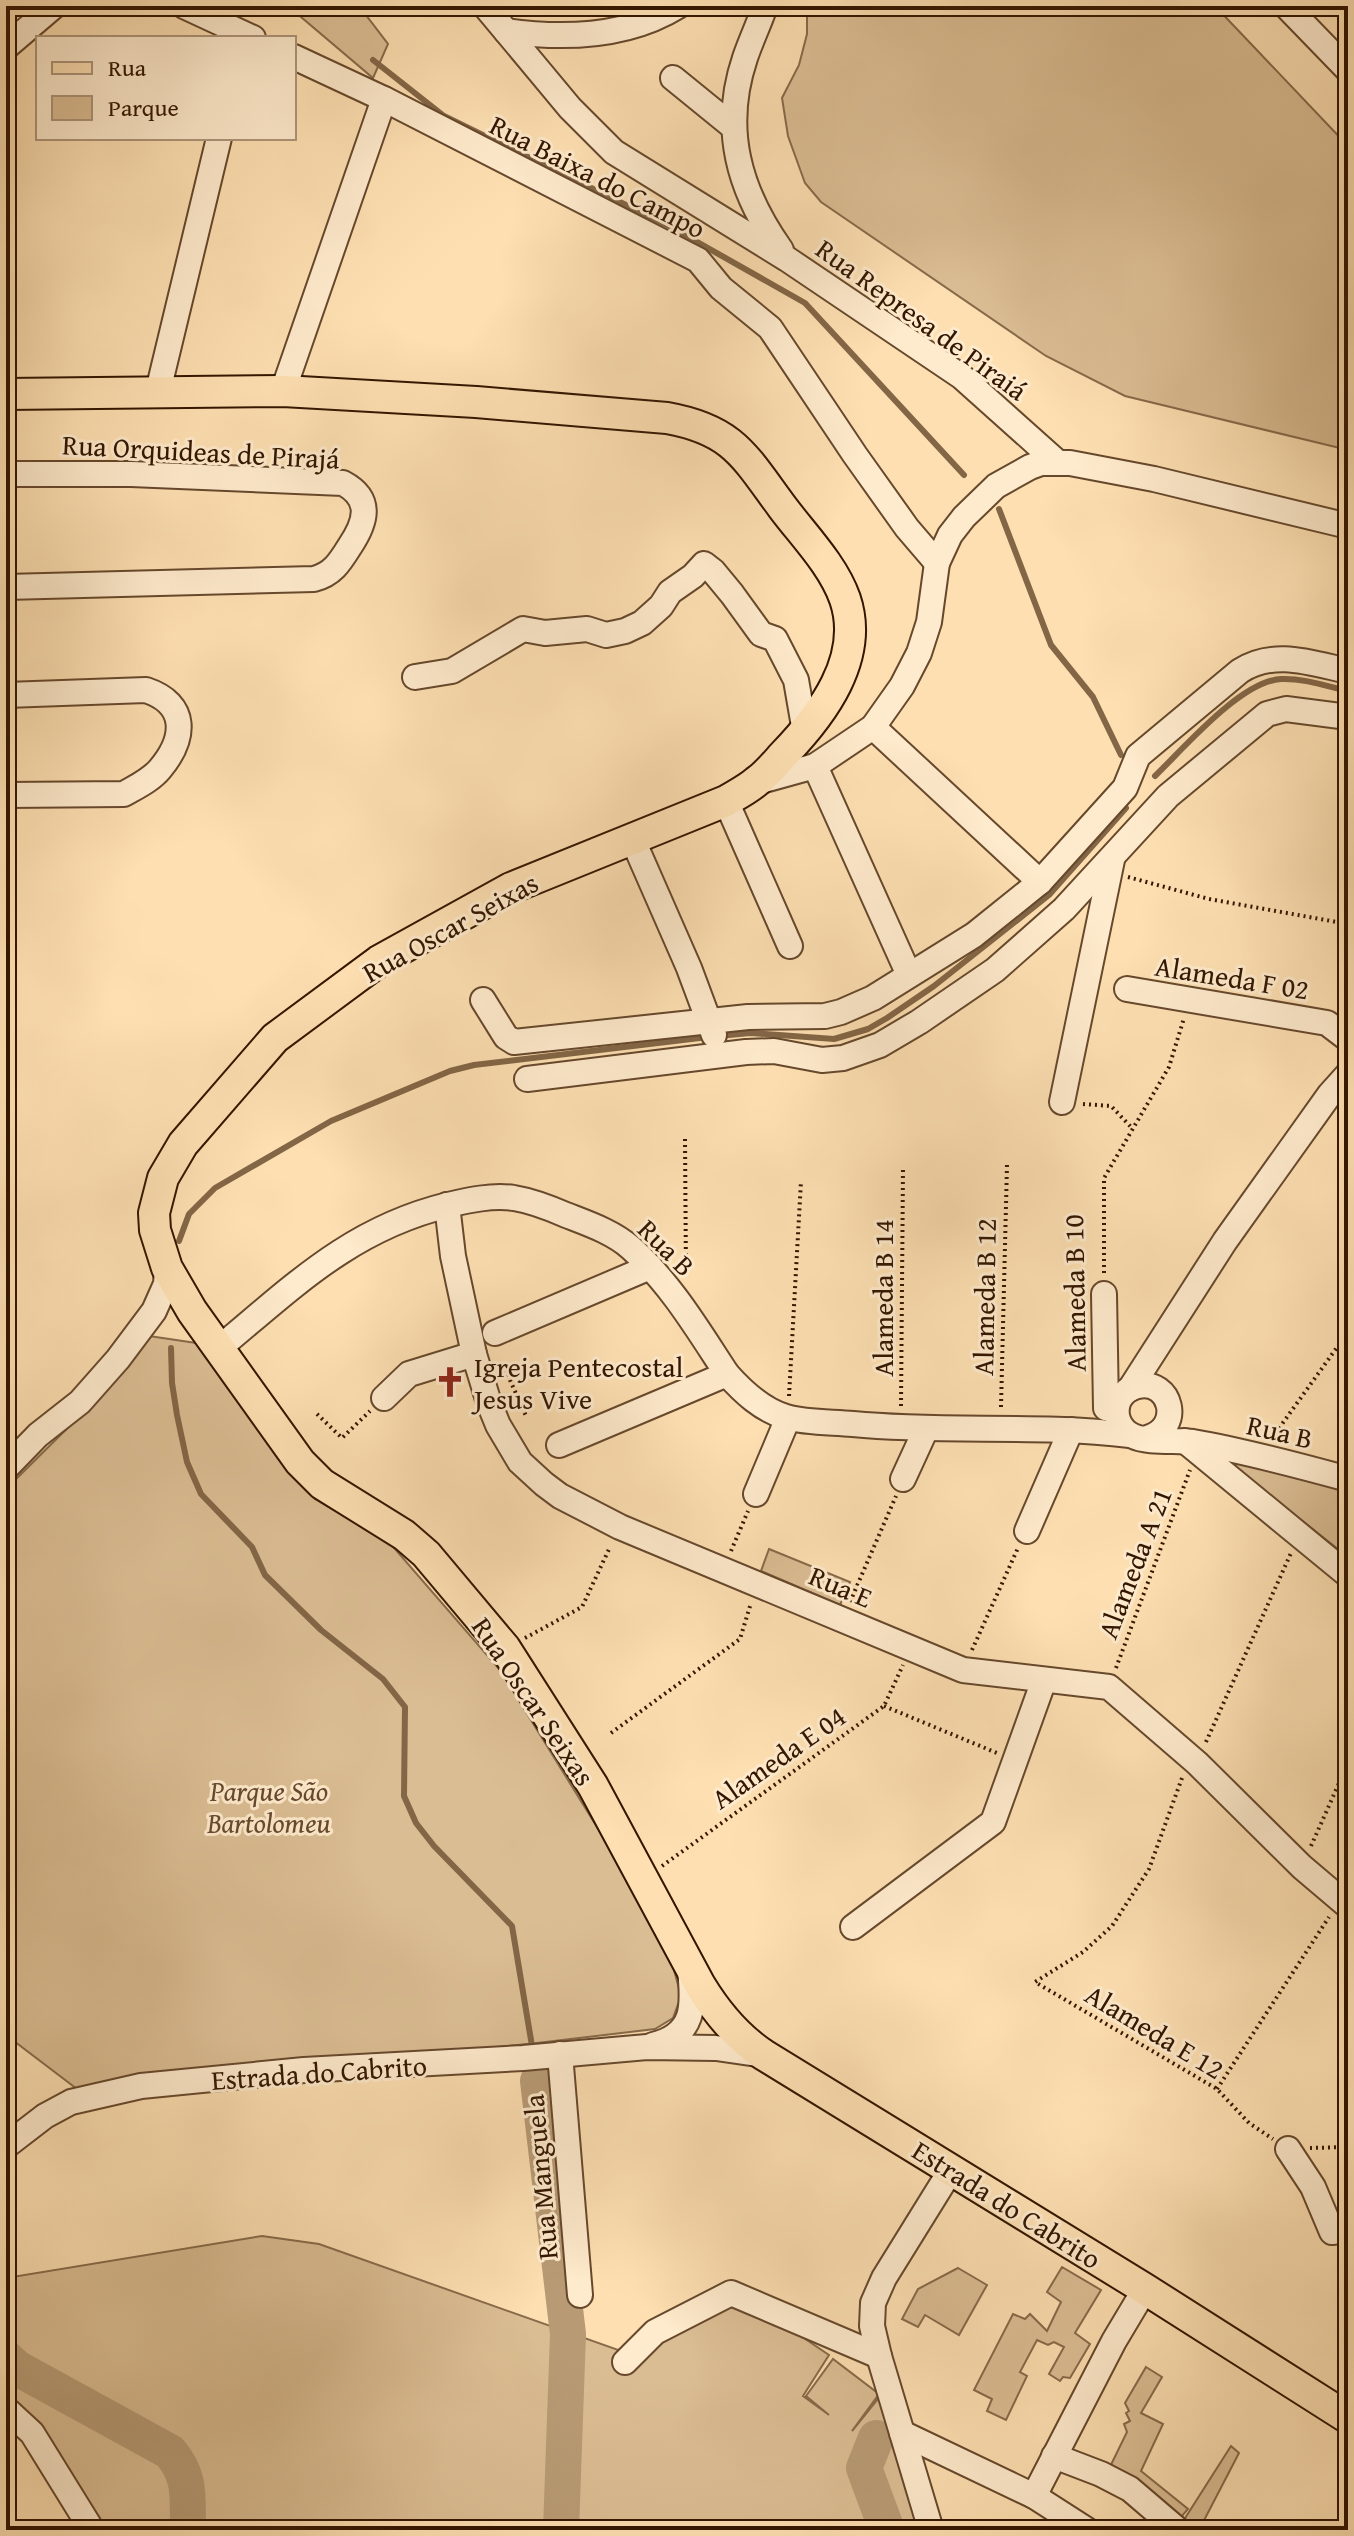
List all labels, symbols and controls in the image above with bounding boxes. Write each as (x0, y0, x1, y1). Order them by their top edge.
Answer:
legend (36, 36, 296, 140)
text: Rua (108, 50, 147, 85)
text: Parque (108, 90, 179, 125)
street label: Rua Baixa do Campo (483, 104, 713, 248)
street label: Rua Represa de Piraiá (808, 228, 1037, 410)
street label: Rua Orquideas de Pirajá (61, 423, 341, 479)
street label: Rua Oscar Seixas (355, 862, 545, 992)
street label: Alameda F 02 (1152, 945, 1312, 1009)
street label: Rua B (629, 1209, 705, 1285)
street label: Alameda B 10 (1052, 1214, 1096, 1372)
street label: Alameda B 12 (962, 1218, 1006, 1376)
street label: Alameda B 14 (862, 1219, 903, 1377)
place label: Igreja Pentecostal Jesus Vive (471, 1346, 684, 1419)
church icon: Igreja Pentecostal Jesus Vive (433, 1365, 467, 1399)
street label: Rua B (1243, 1404, 1317, 1458)
street label: Alameda A 21 (1086, 1482, 1182, 1644)
street label: Rua E (803, 1554, 879, 1618)
street label: Rua Oscar Seixas (462, 1609, 606, 1793)
street label: Alameda E 04 (702, 1696, 854, 1818)
park label: Parque São Bartolomeu (206, 1770, 331, 1843)
street label: Alameda E 12 (1078, 1973, 1232, 2089)
street label: Estrada do Cabrito (210, 2044, 428, 2100)
street label: Rua Manguela (512, 2092, 568, 2261)
street label: Estrada do Cabrito (905, 2129, 1109, 2279)

